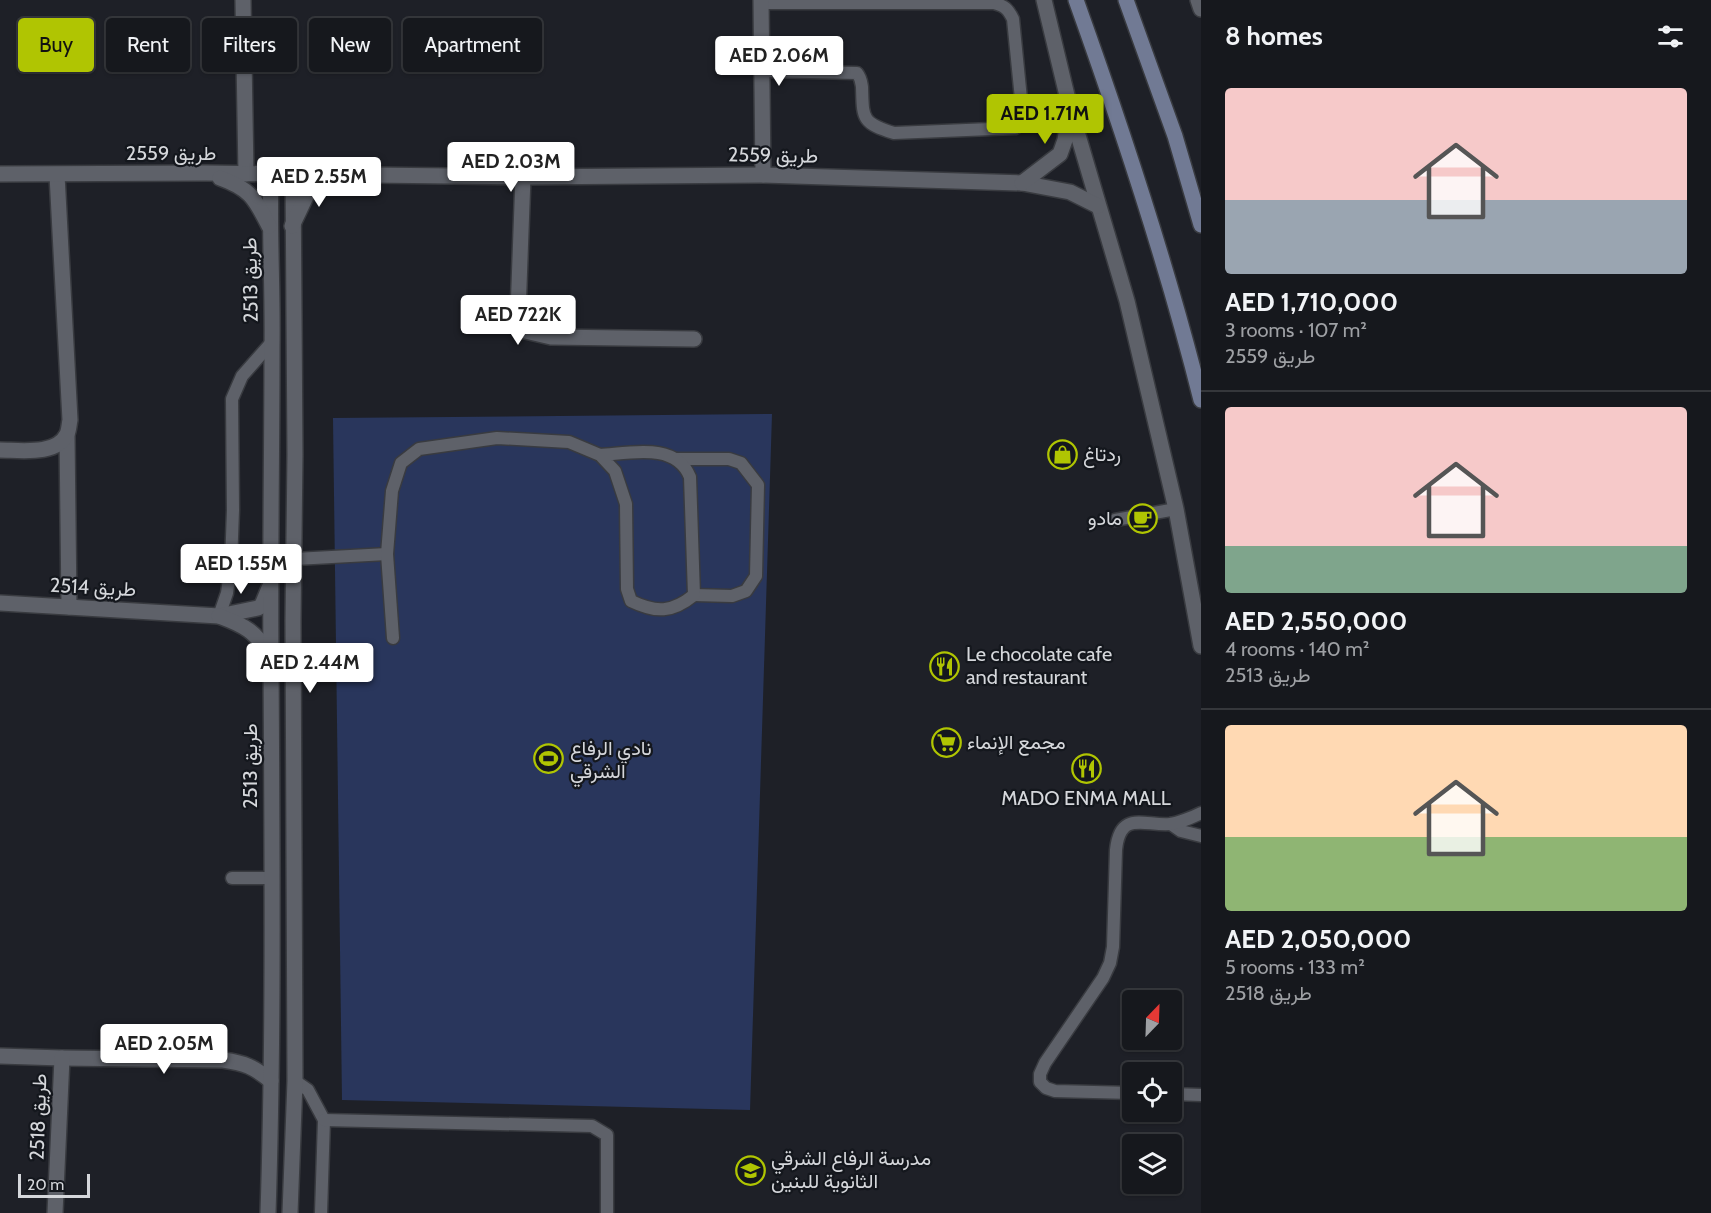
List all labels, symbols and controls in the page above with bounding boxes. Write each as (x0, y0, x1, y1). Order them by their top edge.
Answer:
chip: Buy (18, 18, 94, 72)
chip: Rent (106, 18, 190, 72)
chip: Filters (202, 18, 297, 72)
chip: New (309, 18, 391, 72)
chip: Apartment (403, 18, 542, 72)
text: 8 homes (1225, 20, 1323, 52)
icon: filters (1654, 20, 1687, 53)
pin: AED 2.06M (710, 36, 848, 87)
text: AED 2.06M (729, 43, 829, 67)
pin: AED 1.71M (976, 94, 1114, 145)
text: AED 1.71M (1001, 101, 1089, 125)
icon: home (1402, 127, 1510, 235)
street label: طريق 2559 (126, 141, 216, 166)
pin: AED 2.03M (442, 142, 580, 193)
street label: طريق 2559 (728, 142, 818, 169)
text: AED 2.03M (461, 149, 561, 173)
pin: AED 2.55M (250, 157, 388, 208)
text: AED 2.55M (271, 164, 367, 188)
street label: طريق 2513 (237, 237, 264, 323)
text: AED 1,710,000 (1225, 286, 1398, 318)
pin: AED 722K (456, 295, 580, 346)
text: AED 722K (475, 302, 561, 326)
text: 3 rooms · 107 m² (1225, 318, 1367, 342)
text: طريق 2559 (1225, 344, 1315, 368)
shop icon: ردتاغ (1046, 438, 1078, 470)
place label: ردتاغ (1083, 442, 1121, 468)
icon: home (1402, 446, 1510, 554)
cafe icon: مادو (1127, 502, 1159, 534)
place label: مادو (1088, 506, 1122, 531)
pin: AED 1.55M (172, 544, 310, 595)
text: AED 1.55M (195, 551, 287, 575)
street label: طريق 2514 (49, 573, 137, 602)
text: AED 2,550,000 (1225, 605, 1407, 637)
text: 4 rooms · 140 m² (1225, 637, 1369, 661)
place label: Le chocolate cafe and restaurant (966, 642, 1112, 689)
pin: AED 2.44M (241, 643, 379, 694)
text: AED 2.44M (260, 650, 360, 674)
restaurant icon: Le chocolate cafe and restaurant (929, 650, 961, 682)
text: طريق 2513 (1225, 663, 1311, 687)
street label: طريق 2513 (238, 723, 263, 809)
supermarket icon: مجمع الإنماء (930, 726, 962, 758)
place label: مجمع الإنماء (967, 730, 1066, 756)
place label: نادي الرفاع الشرقي (570, 736, 652, 788)
sports icon: نادي الرفاع الشرقي (533, 743, 565, 775)
restaurant icon: MADO ENMA MALL (1070, 752, 1102, 784)
icon: home (1402, 764, 1510, 872)
place label: MADO ENMA MALL (1001, 786, 1171, 810)
text: AED 2,050,000 (1225, 923, 1411, 955)
text: 5 rooms · 133 m² (1225, 955, 1365, 979)
text: طريق 2518 (1225, 981, 1312, 1005)
north arrow (1122, 990, 1182, 1050)
map controls (1122, 990, 1182, 1194)
pin: AED 2.05M (95, 1024, 233, 1075)
text: AED 2.05M (114, 1031, 214, 1055)
button: locate (1122, 1062, 1182, 1122)
street label: طريق 2518 (24, 1073, 53, 1161)
button: layers (1122, 1134, 1182, 1194)
place label: مدرسة الرفاع الشرقي الثانوية للبنين (771, 1146, 931, 1194)
school or university icon: مدرسة الرفاع الشرقي الثانوية للبنين (734, 1154, 766, 1186)
scale bar (18, 1171, 90, 1198)
text: 20 m (27, 1175, 64, 1194)

